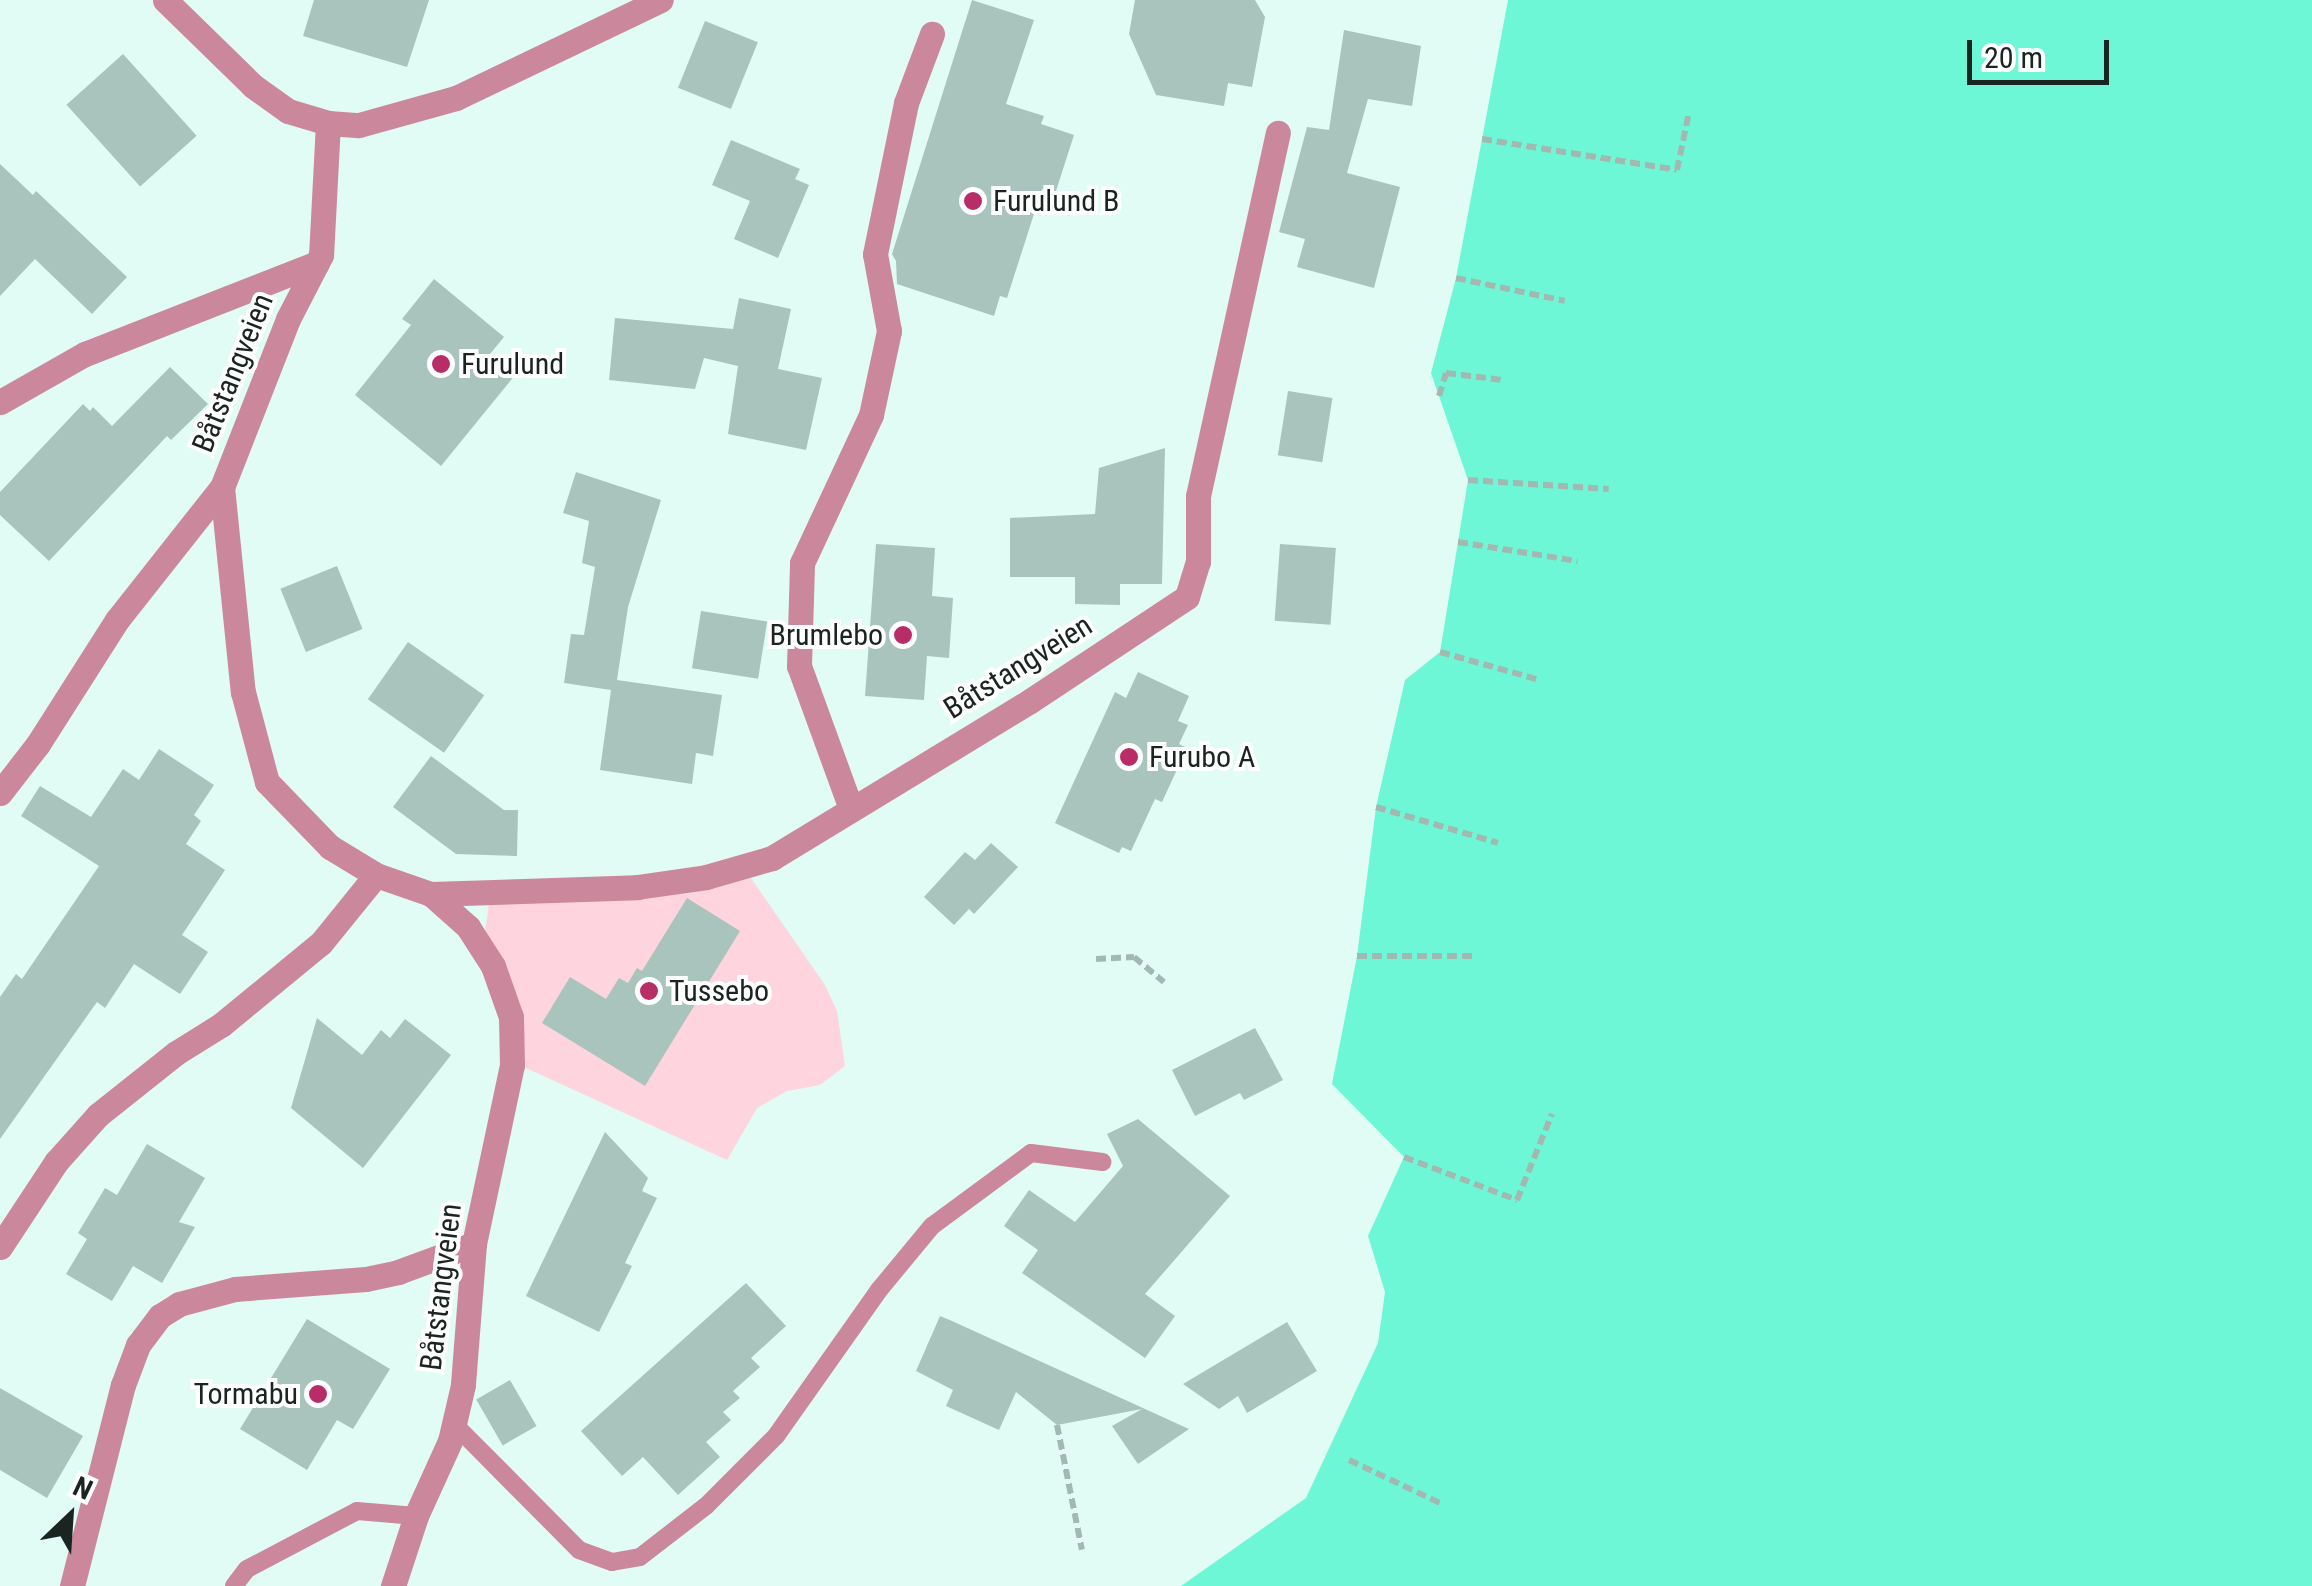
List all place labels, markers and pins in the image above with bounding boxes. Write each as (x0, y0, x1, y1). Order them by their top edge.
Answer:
place label: Furulund B (993, 183, 1119, 219)
marker: Furulund B (962, 190, 984, 212)
place label: Furulund (461, 346, 564, 382)
marker: Furulund (430, 353, 452, 375)
place label: Brumlebo (770, 617, 883, 653)
marker: Brumlebo (892, 624, 914, 646)
place label: Furubo A (1149, 739, 1255, 775)
marker: Furubo A (1118, 746, 1140, 768)
place label: Tussebo (669, 973, 769, 1009)
marker: Tussebo (638, 980, 660, 1002)
place label: Tormabu (193, 1376, 298, 1412)
marker: Tormabu (307, 1383, 329, 1405)

